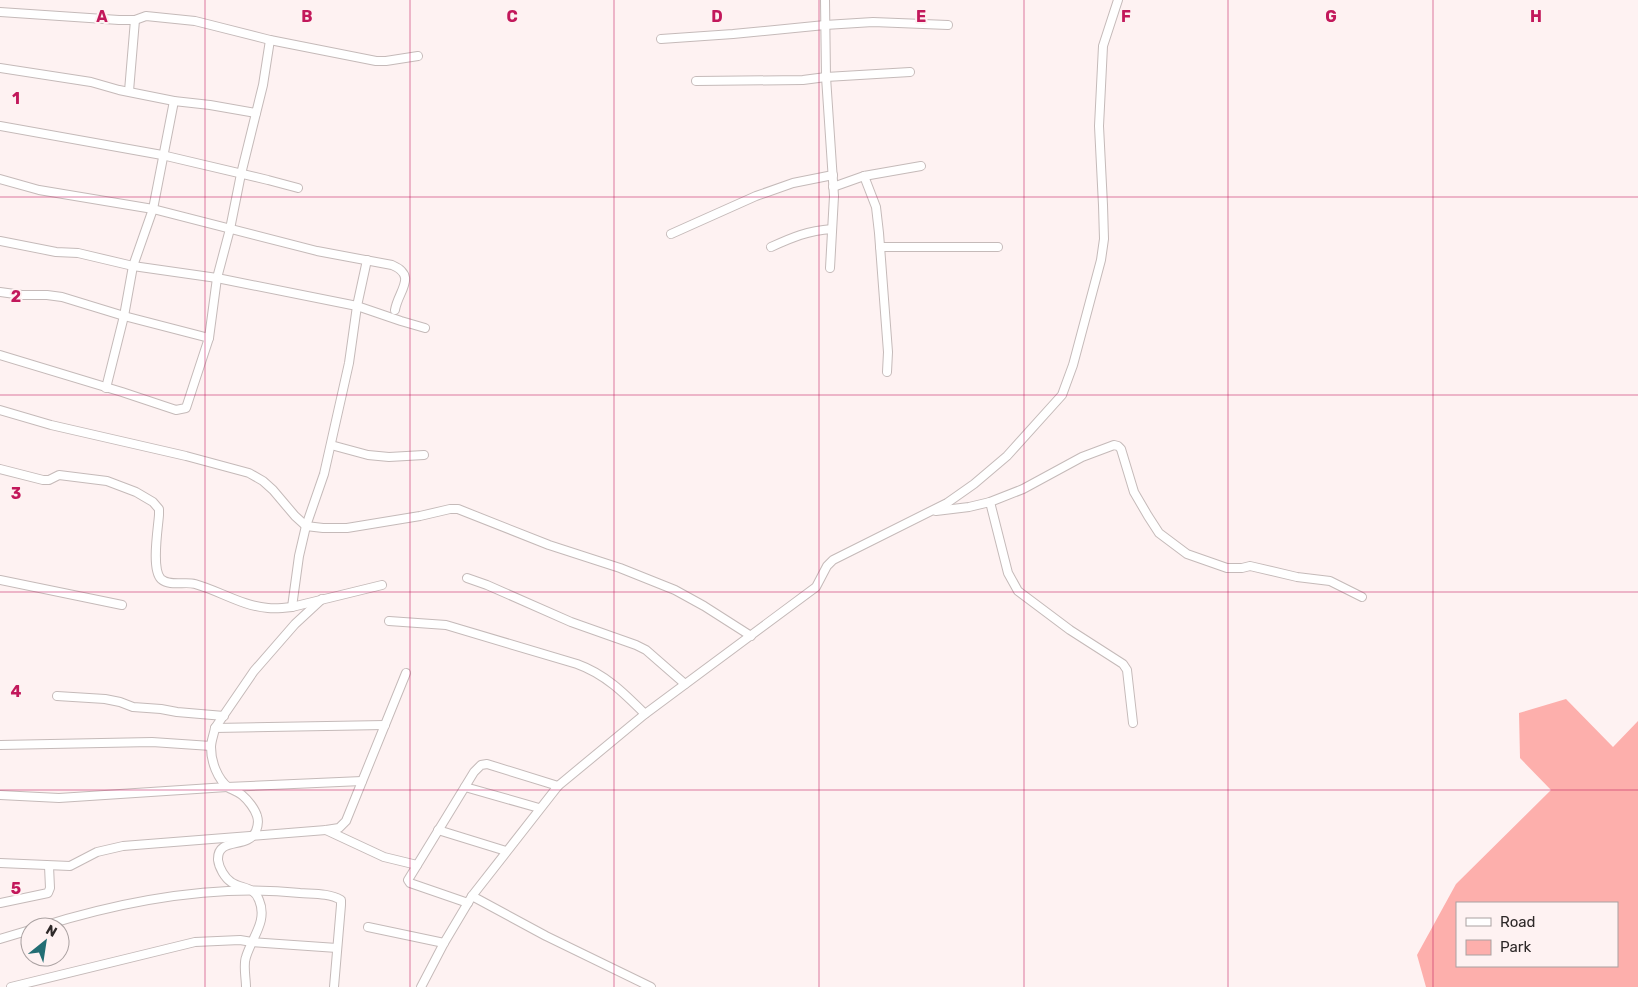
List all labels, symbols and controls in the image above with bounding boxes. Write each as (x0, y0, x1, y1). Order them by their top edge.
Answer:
text: A (96, 7, 108, 26)
text: B (301, 7, 313, 26)
text: C (506, 7, 518, 26)
text: D (711, 7, 723, 26)
text: E (916, 7, 926, 26)
text: F (1121, 7, 1131, 26)
text: G (1325, 7, 1337, 26)
text: H (1530, 7, 1542, 26)
text: 1 (12, 89, 20, 108)
text: 2 (11, 287, 21, 306)
text: 3 (11, 484, 21, 503)
text: 4 (11, 682, 22, 701)
text: 5 (11, 879, 21, 898)
legend (1456, 902, 1618, 967)
text: Road (1500, 913, 1536, 931)
north arrow (20, 917, 70, 967)
text: N (43, 921, 60, 941)
text: Park (1500, 938, 1531, 956)

